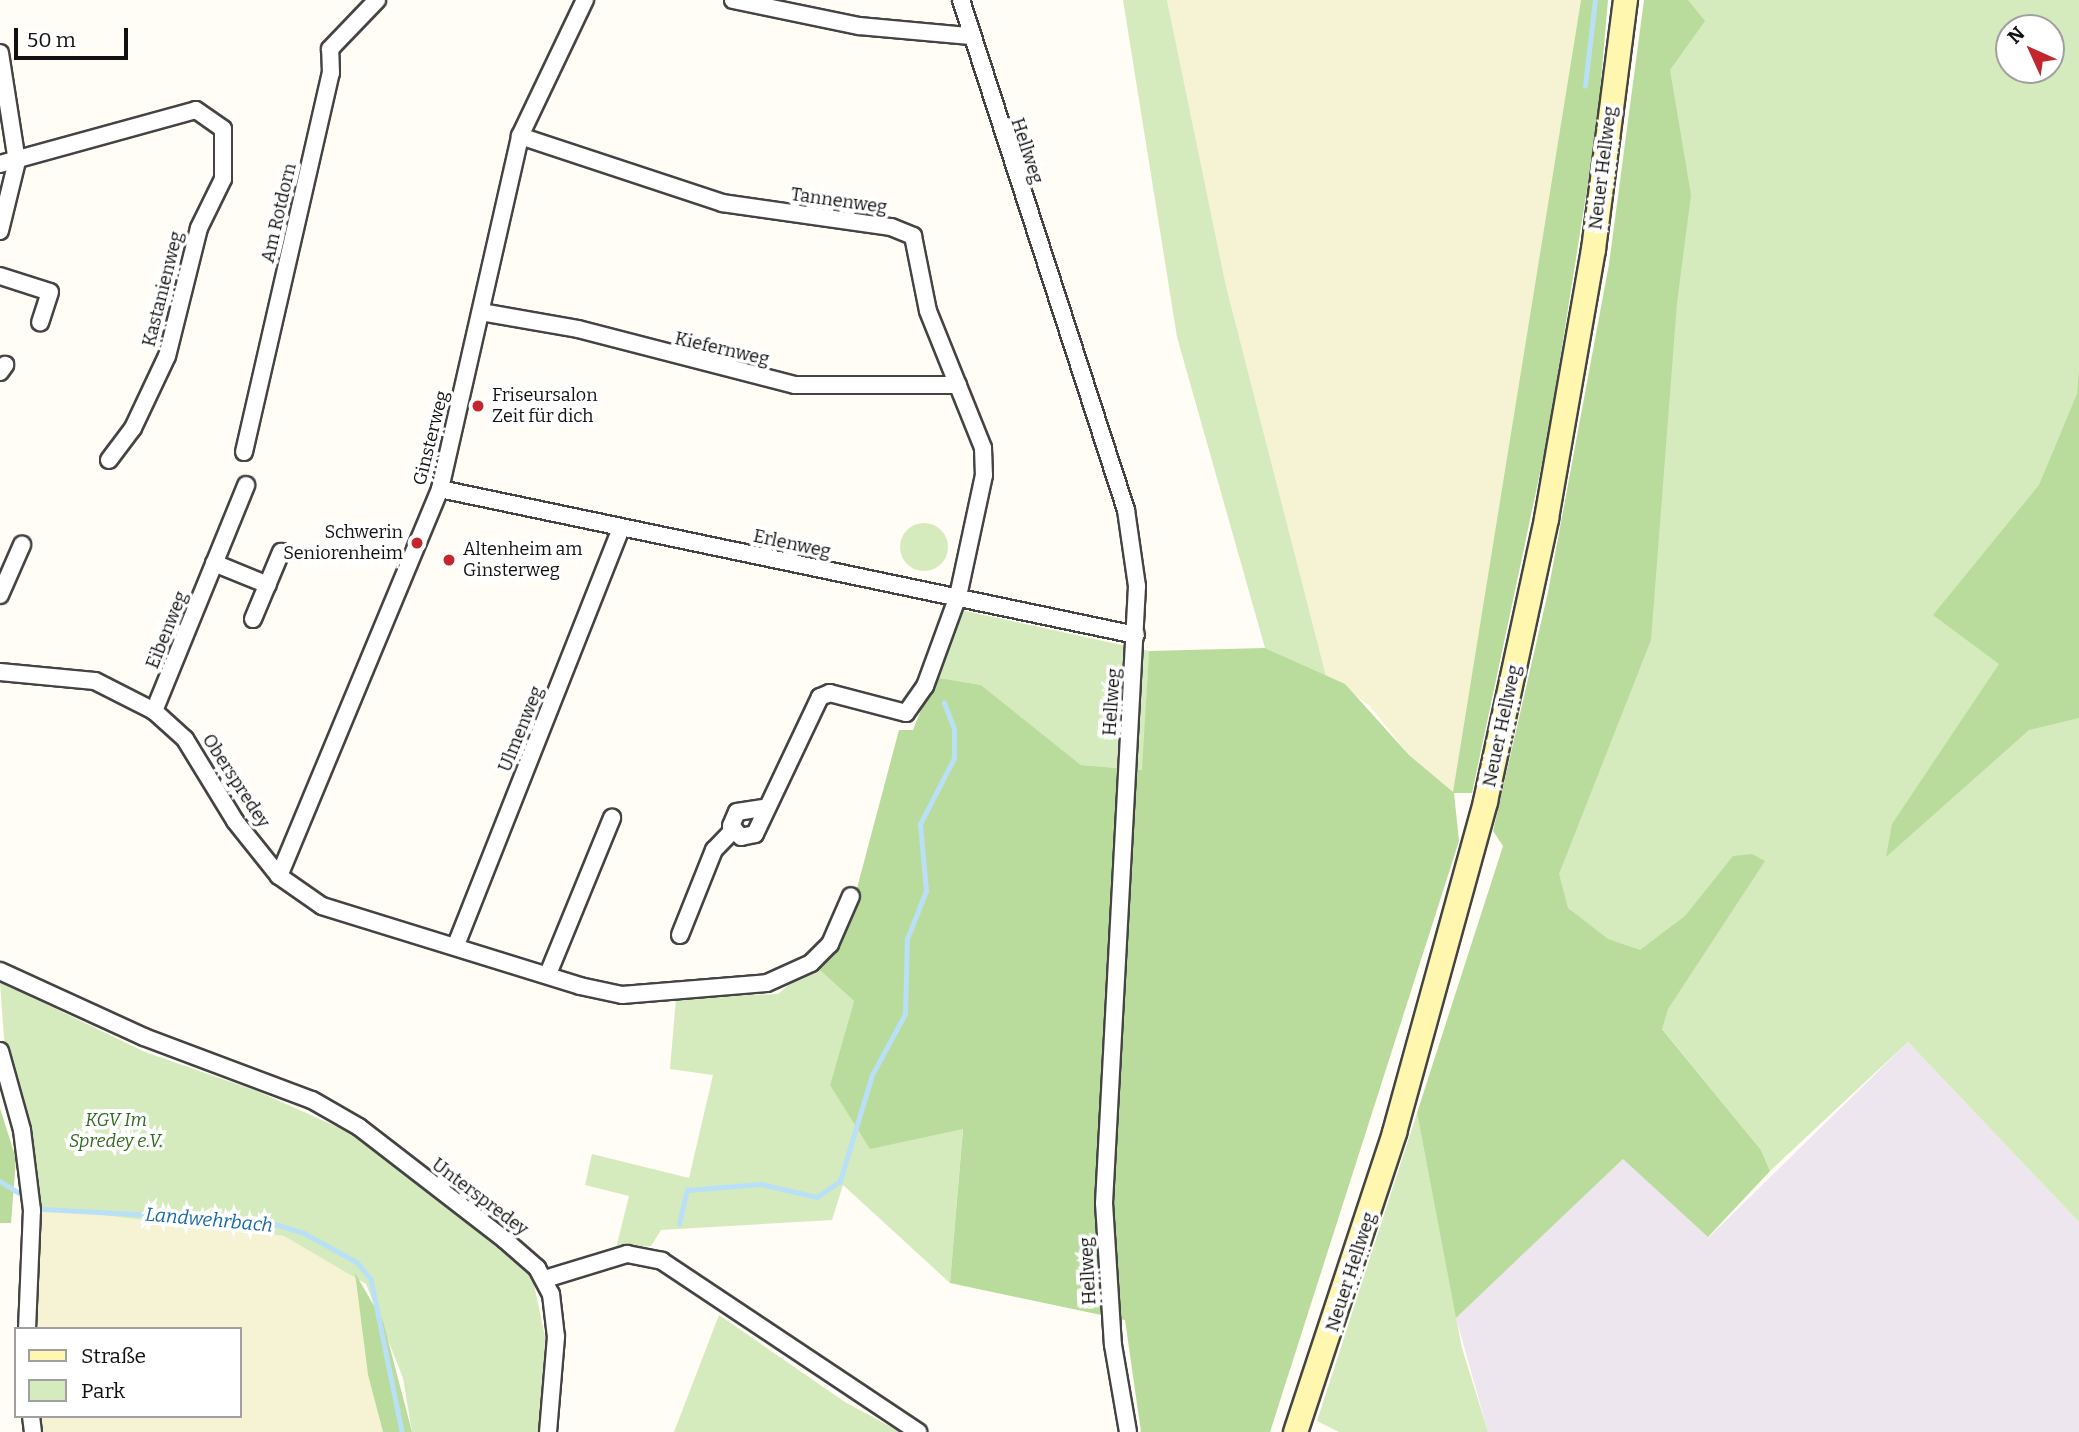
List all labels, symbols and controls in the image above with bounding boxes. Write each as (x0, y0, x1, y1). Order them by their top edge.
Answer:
scale bar (18, 14, 131, 58)
north arrow (1995, 14, 2065, 84)
text: N (2003, 22, 2030, 49)
text: 50 m (27, 27, 76, 53)
street label: Neuer Hellweg (1585, 105, 1621, 231)
street label: Hellweg (1006, 115, 1048, 187)
street label: Am Rotdorn (257, 161, 301, 265)
street label: Tannenweg (790, 184, 888, 218)
street label: Kastanienweg (138, 229, 188, 349)
street label: Kiefernweg (673, 328, 771, 370)
place label: Friseursalon Zeit für dich (492, 385, 598, 428)
street label: Ginsterweg (409, 388, 453, 488)
marker: Friseursalon Zeit für dich (470, 398, 486, 414)
place label: Schwerin Seniorenheim (283, 522, 403, 564)
street label: Erlenweg (751, 525, 833, 563)
marker: Schwerin Seniorenheim (409, 535, 425, 551)
place label: Altenheim am Ginsterweg (463, 539, 582, 582)
marker: Altenheim am Ginsterweg (441, 552, 457, 568)
street label: Eibenweg (142, 588, 192, 672)
street label: Neuer Hellweg (1479, 663, 1525, 789)
street label: Hellweg (1099, 667, 1125, 737)
street label: Ulmenweg (494, 683, 548, 775)
street label: Oberspredey (198, 730, 274, 832)
park label: KGV Im Spredey e.V. (69, 1110, 163, 1152)
street label: Unterspredey (428, 1154, 532, 1240)
water label: Landwehrbach (144, 1203, 274, 1237)
street label: Neuer Hellweg (1322, 1210, 1380, 1334)
street label: Hellweg (1075, 1237, 1101, 1305)
legend (14, 1327, 242, 1418)
text: Straße (81, 1343, 146, 1369)
text: Park (81, 1378, 125, 1404)

